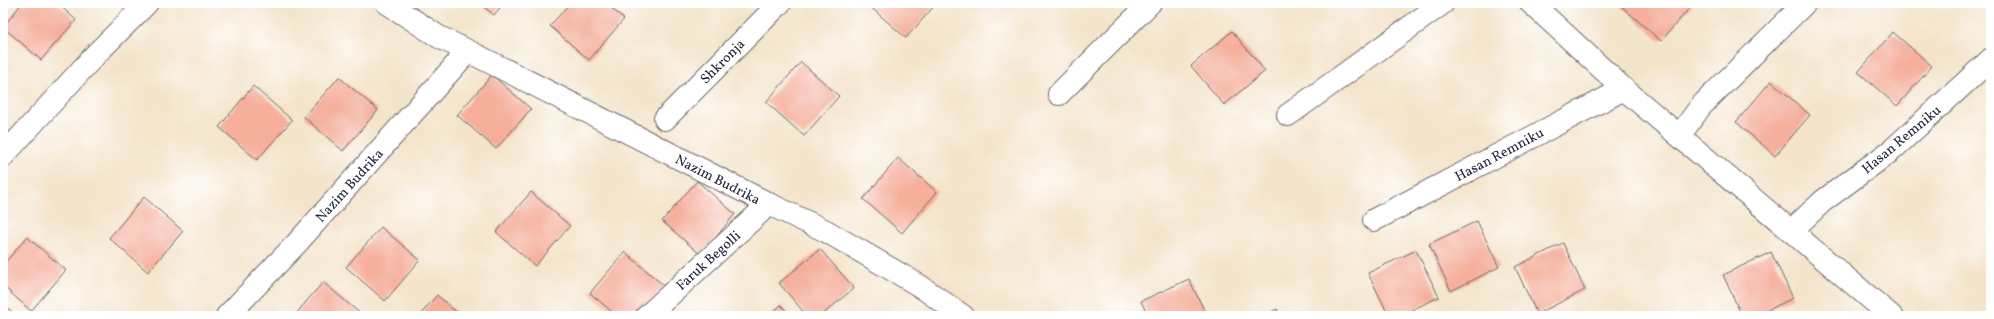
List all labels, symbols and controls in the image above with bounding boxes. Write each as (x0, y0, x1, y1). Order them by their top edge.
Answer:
street label: Shkronja (696, 35, 750, 89)
street label: Hasan Remniku (1858, 101, 1946, 179)
street label: Hasan Remniku (1452, 124, 1548, 187)
street label: Nazim Budrika (312, 145, 388, 227)
street label: Nazim Budrika (672, 151, 763, 210)
street label: Faruk Begolli (673, 227, 745, 295)

